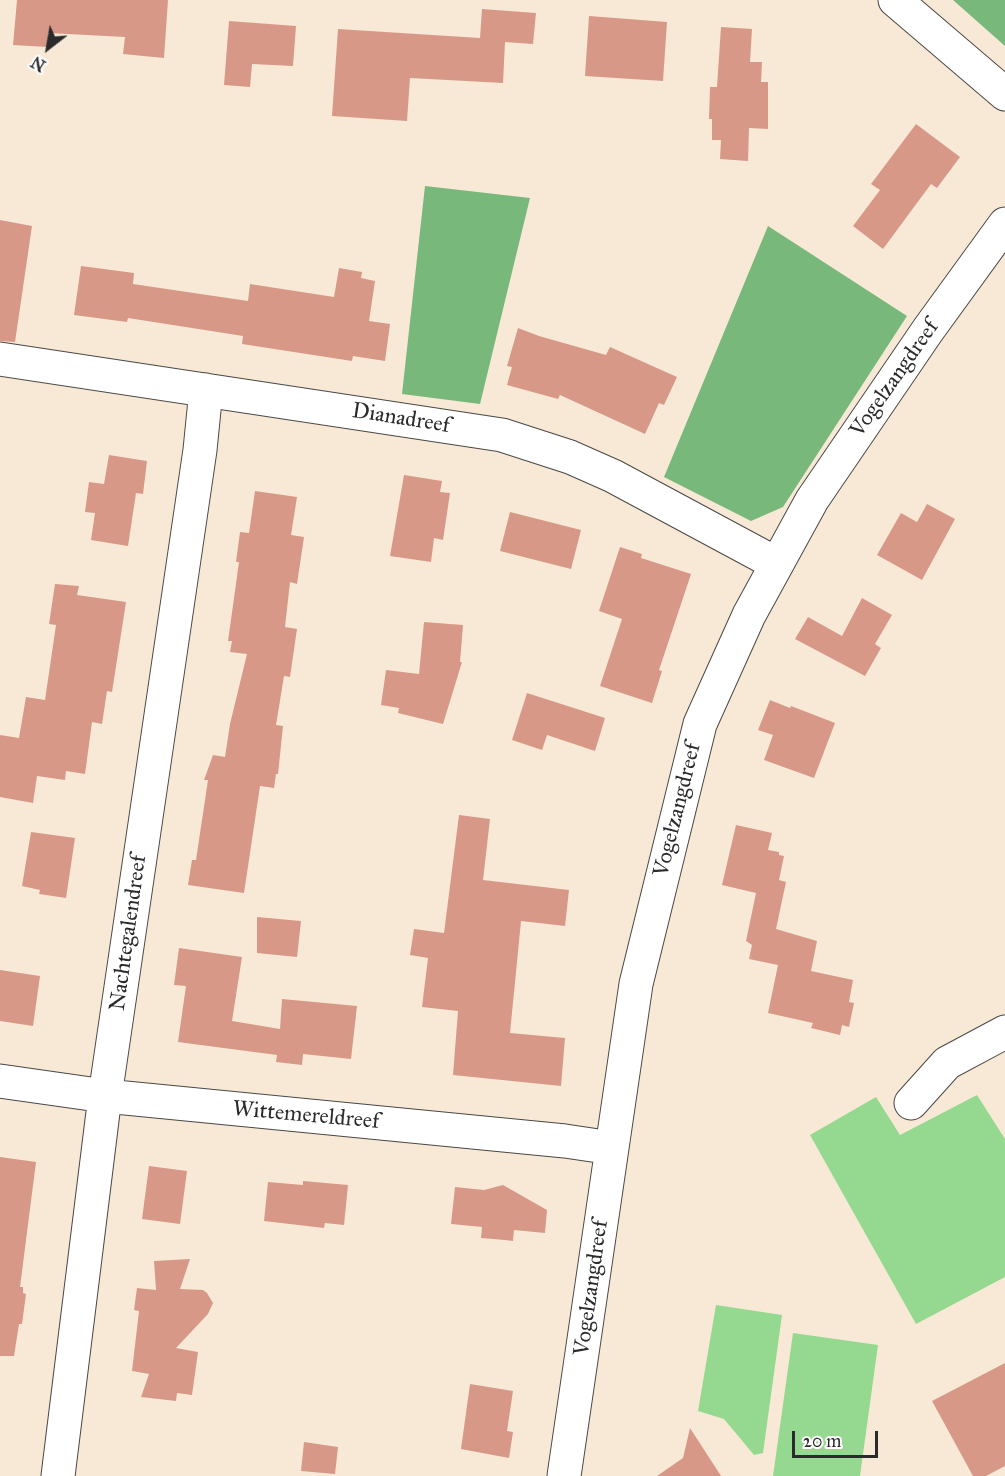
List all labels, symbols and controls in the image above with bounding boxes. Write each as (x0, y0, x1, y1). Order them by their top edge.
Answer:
north arrow (18, 18, 78, 78)
text: N (28, 52, 49, 76)
street label: Vogelzangdreef (845, 315, 945, 443)
street label: Dianadreef (350, 398, 452, 440)
street label: Vogelzangdreef (649, 740, 707, 880)
street label: Nachtegalendreef (105, 853, 153, 1013)
street label: Wittemereldreef (232, 1096, 380, 1136)
street label: Vogelzangdreef (569, 1218, 615, 1358)
scale bar (795, 1419, 880, 1457)
text: 20 m (803, 1430, 841, 1452)

